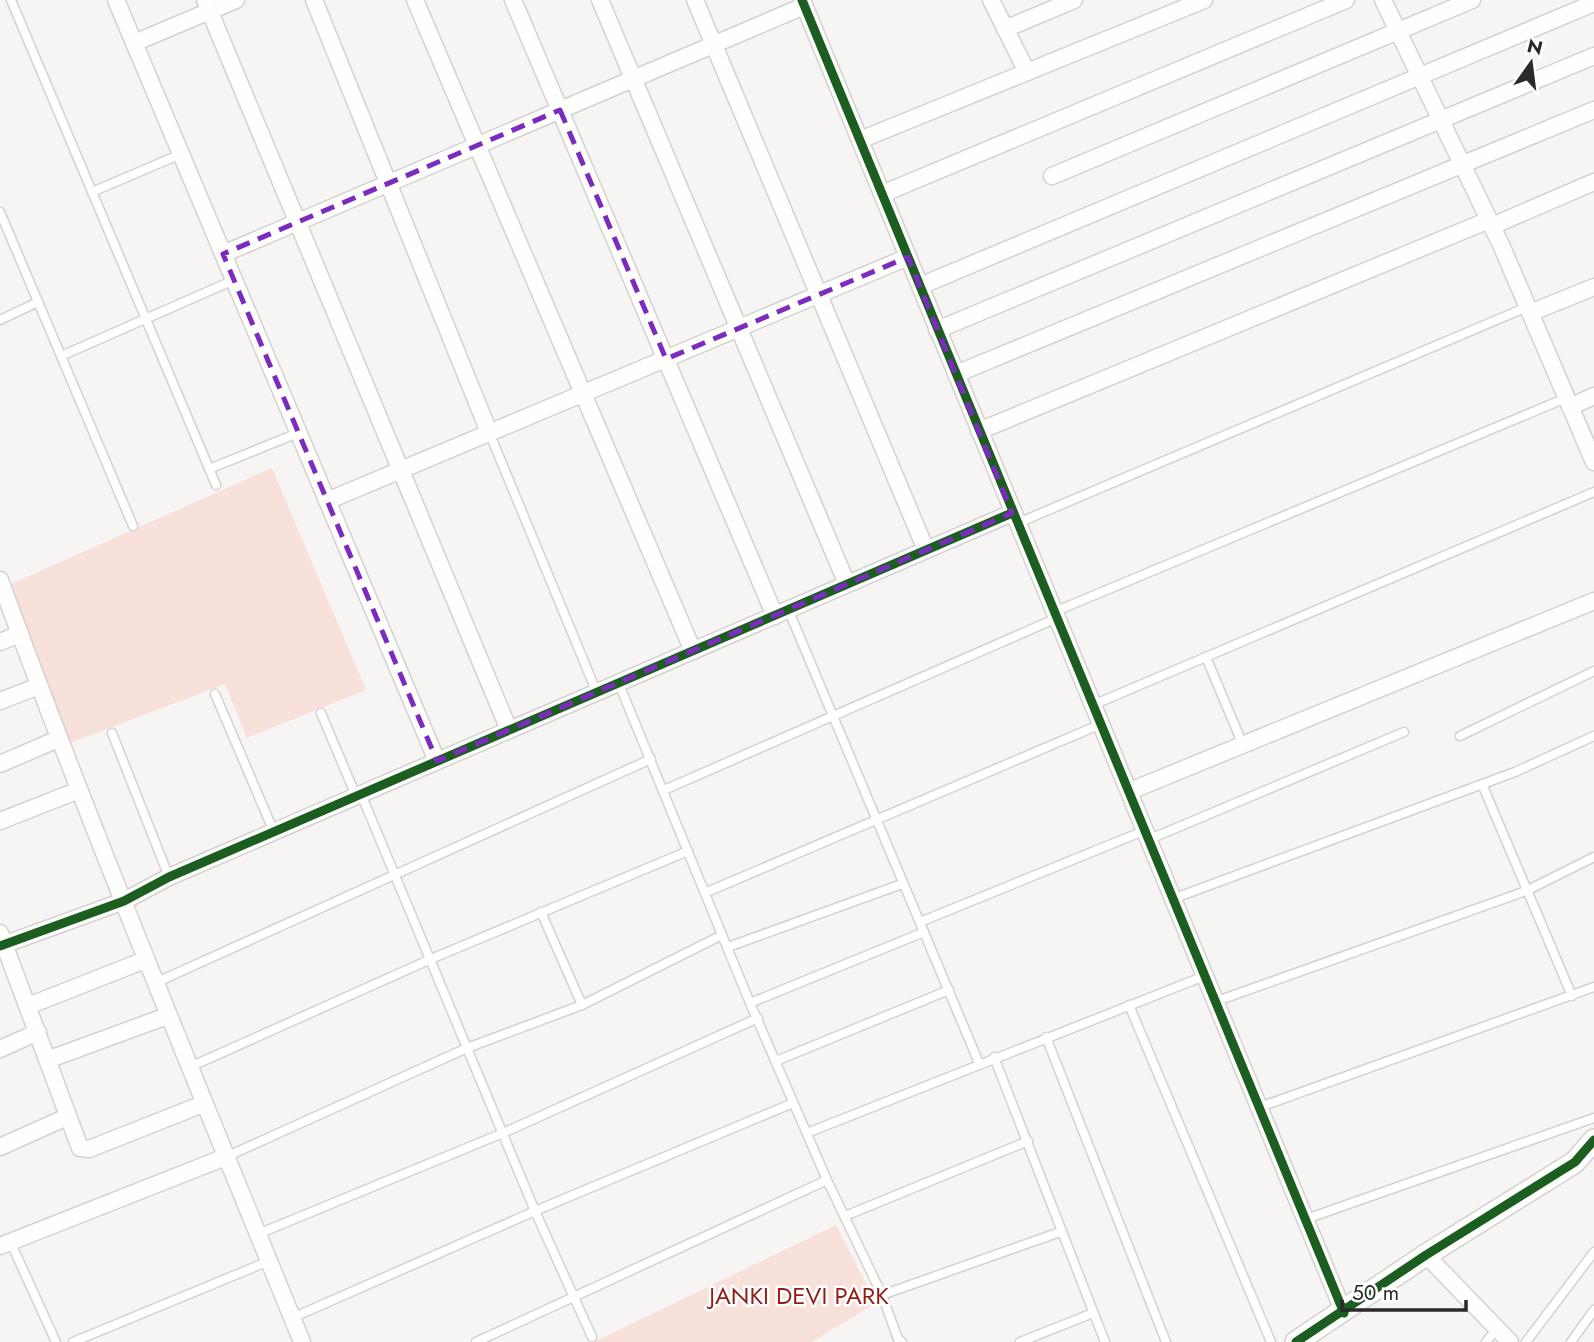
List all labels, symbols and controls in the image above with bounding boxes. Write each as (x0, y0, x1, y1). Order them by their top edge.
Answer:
north arrow (1496, 28, 1566, 98)
text: N (1524, 32, 1546, 62)
scale bar (1342, 1268, 1466, 1312)
park label: JANKI DEVI PARK (706, 1278, 889, 1313)
text: 50 m (1352, 1278, 1399, 1308)

